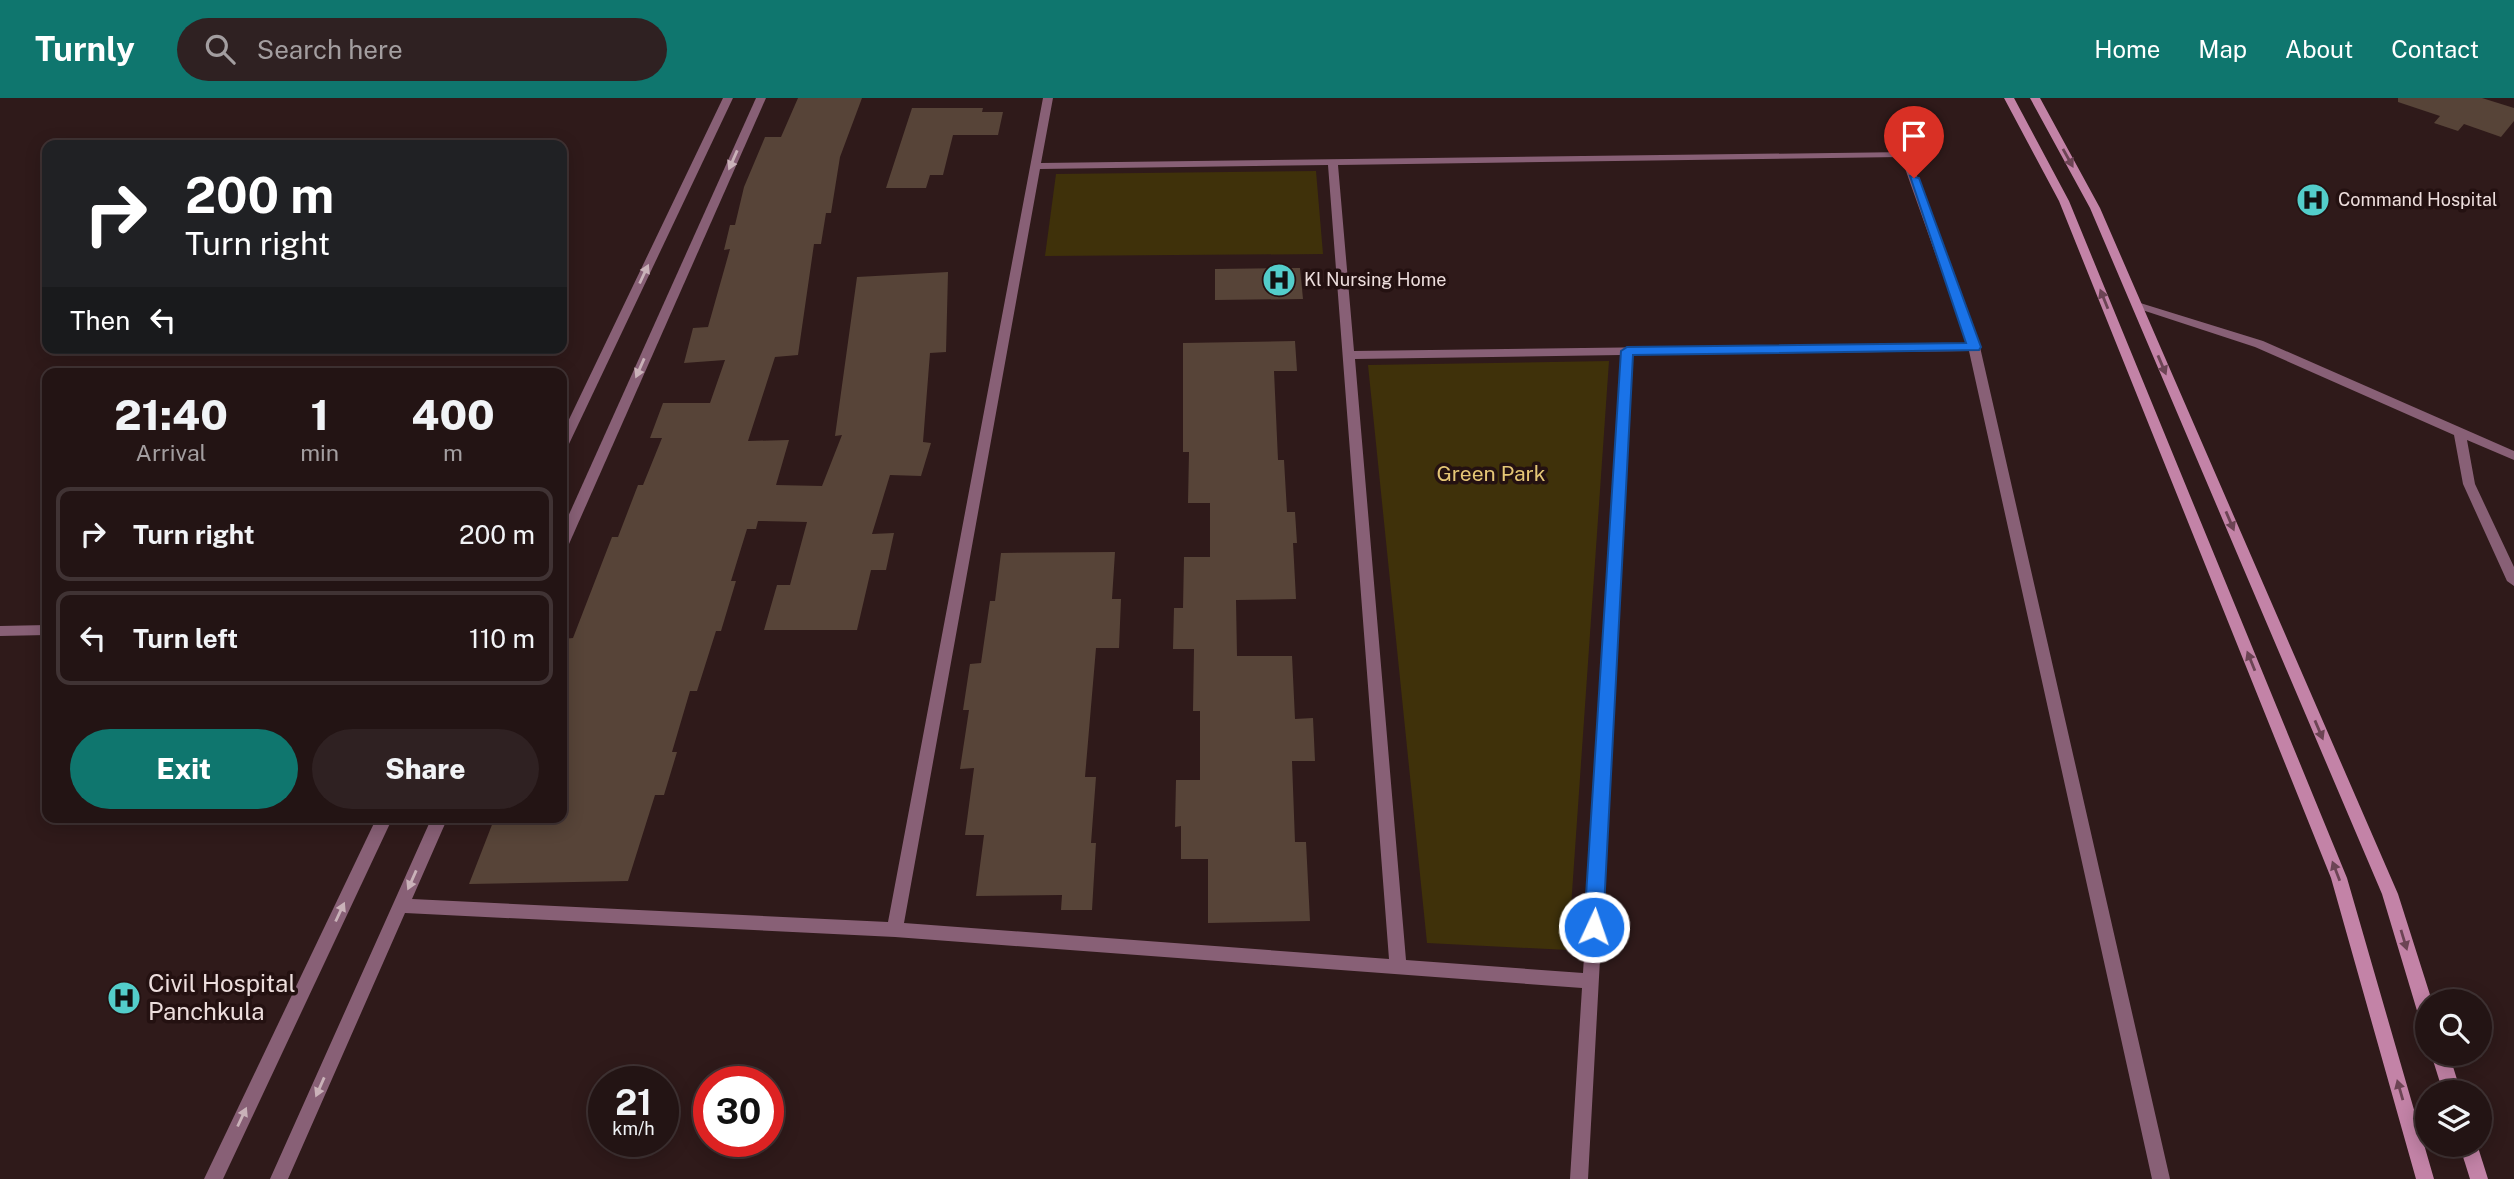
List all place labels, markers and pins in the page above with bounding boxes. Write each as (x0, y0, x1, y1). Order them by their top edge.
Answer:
pin (1884, 106, 1944, 178)
hospital icon: Command Hospital (2294, 181, 2332, 219)
place label: Command Hospital (2338, 189, 2498, 210)
hospital icon: Kl Nursing Home (1260, 261, 1298, 299)
place label: Kl Nursing Home (1304, 269, 1446, 290)
place label: Civil Hospital Panchkula (148, 969, 296, 1025)
hospital icon: Civil Hospital Panchkula (105, 979, 143, 1017)

